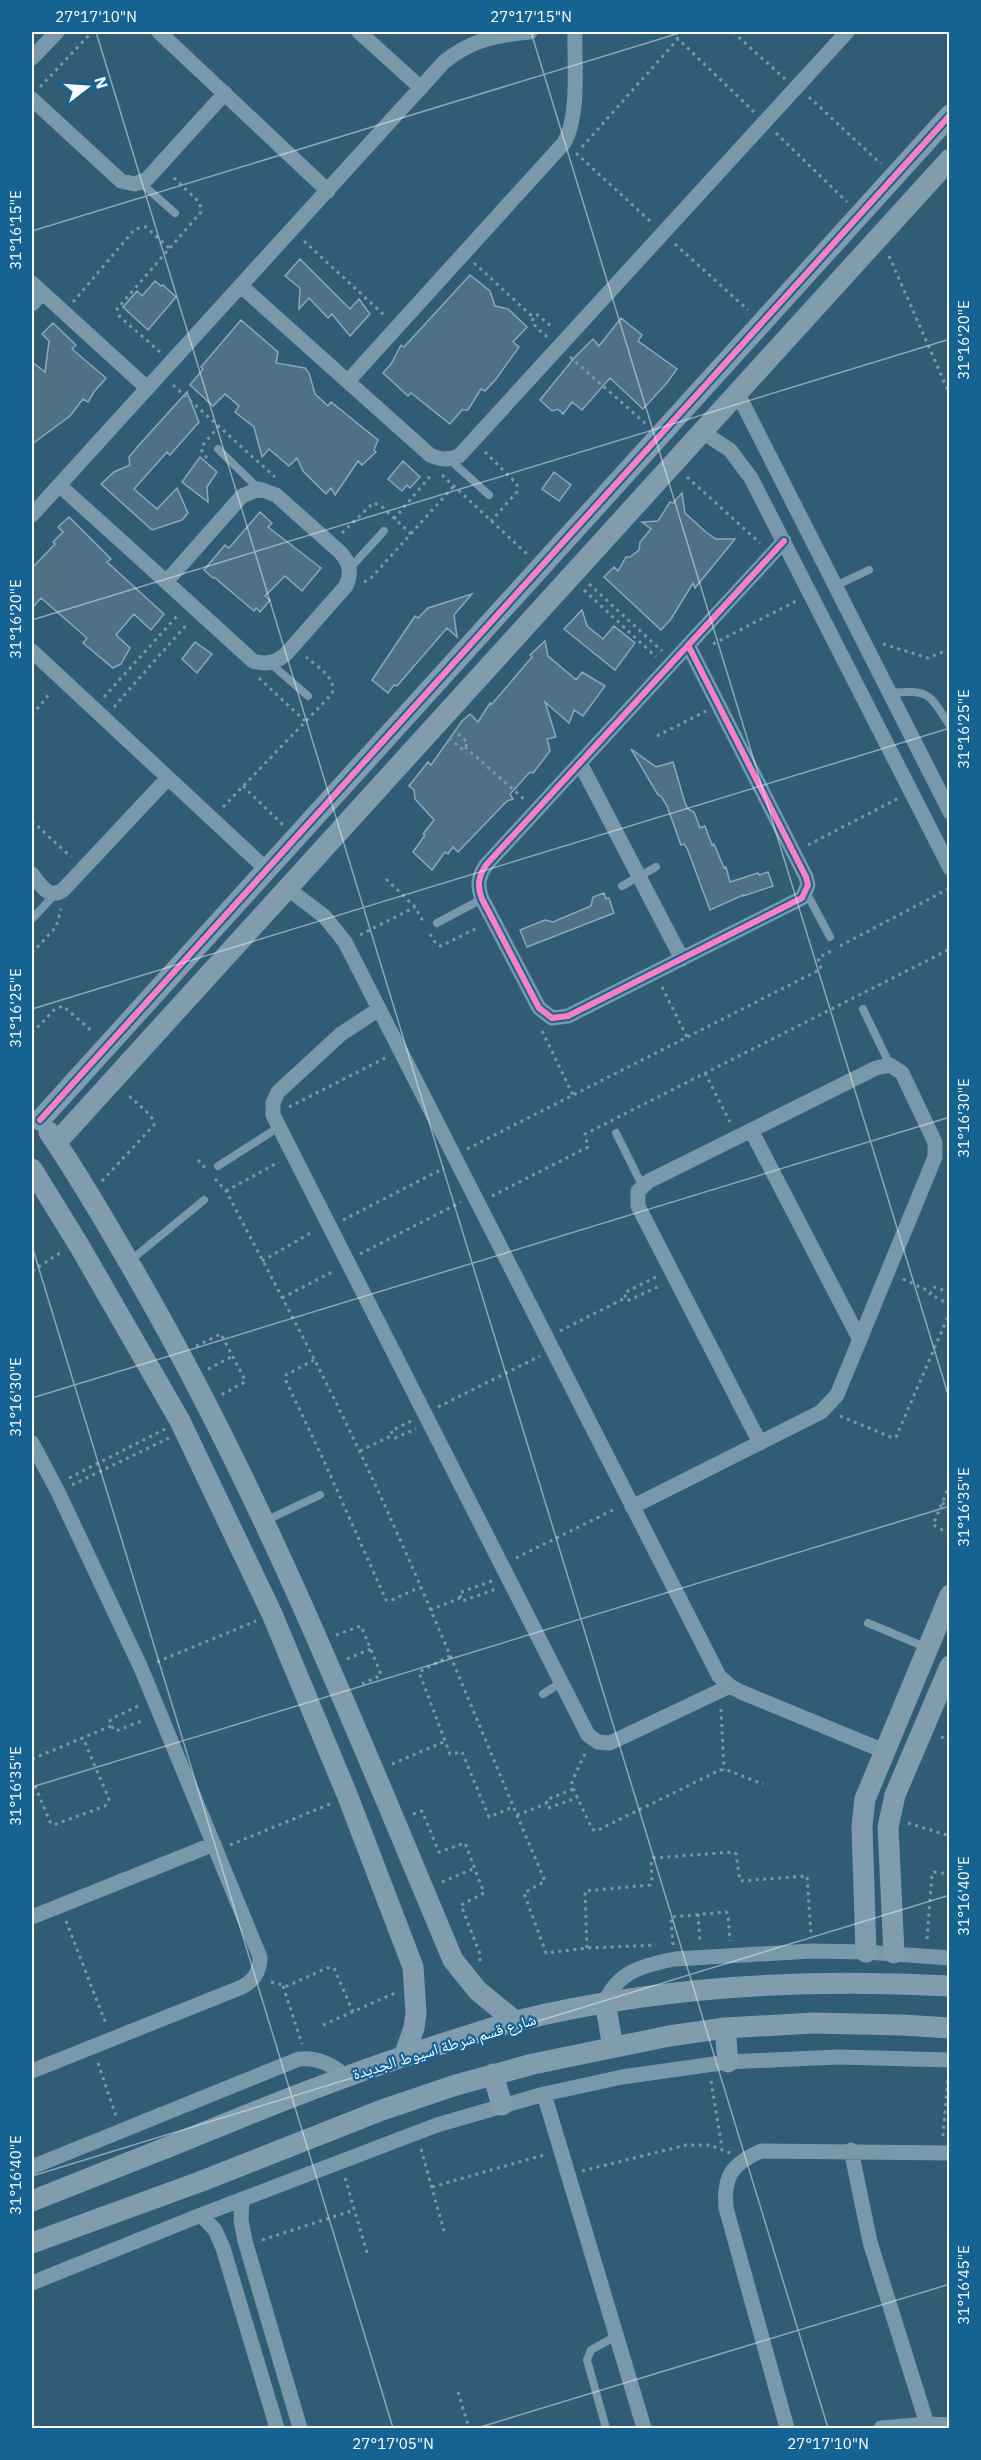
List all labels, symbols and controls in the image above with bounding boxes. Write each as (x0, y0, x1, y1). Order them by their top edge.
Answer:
text: 27°17'10"N (55, 7, 137, 26)
text: 27°17'15"N (490, 7, 572, 26)
north arrow (57, 57, 117, 117)
text: N (90, 74, 113, 91)
text: 31°16'15"E (6, 190, 25, 270)
text: 31°16'20"E (954, 300, 973, 380)
text: 31°16'20"E (6, 579, 25, 659)
text: 31°16'25"E (954, 689, 973, 769)
text: 31°16'25"E (6, 968, 25, 1048)
text: 31°16'30"E (954, 1078, 973, 1158)
text: 31°16'30"E (6, 1357, 25, 1437)
text: 31°16'35"E (954, 1467, 973, 1547)
text: 31°16'35"E (6, 1746, 25, 1826)
text: 31°16'40"E (954, 1856, 973, 1936)
street label: شارع قسم شرطة اسيوط الجديدة (350, 2009, 539, 2084)
text: 31°16'40"E (6, 2135, 25, 2215)
text: 31°16'45"E (954, 2245, 973, 2325)
text: 27°17'05"N (352, 2434, 434, 2453)
text: 27°17'10"N (787, 2434, 869, 2453)

